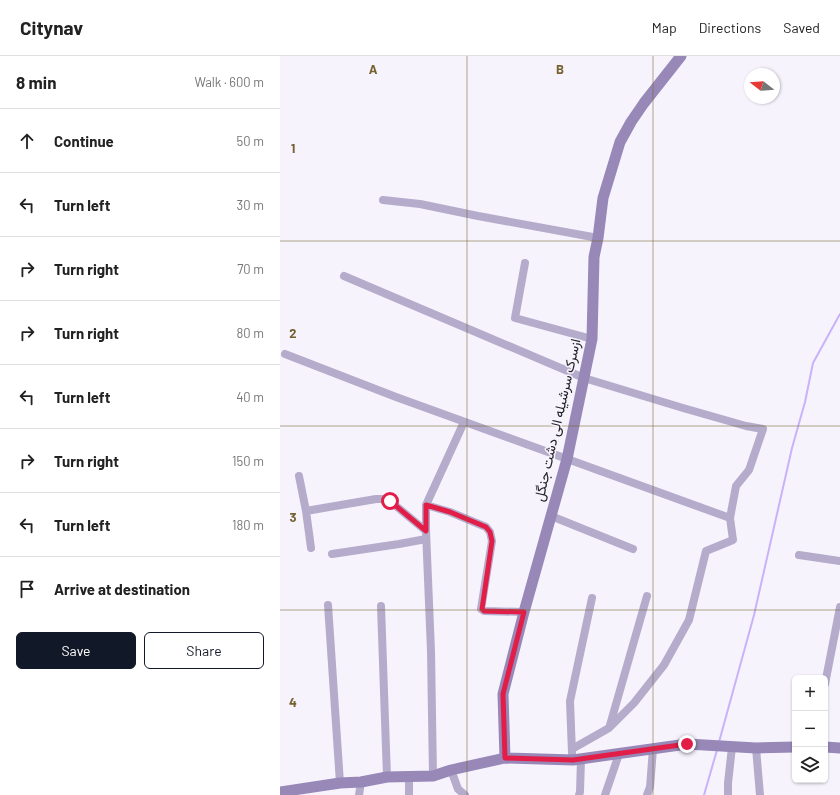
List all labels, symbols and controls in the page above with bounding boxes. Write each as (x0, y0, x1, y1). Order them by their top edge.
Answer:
text: Citynav (20, 16, 83, 39)
text: Map (652, 19, 677, 36)
text: Directions (699, 19, 761, 36)
text: Saved (783, 19, 820, 36)
text: A (369, 61, 378, 77)
text: B (556, 61, 564, 77)
north arrow (744, 68, 780, 104)
text: 8 min (16, 72, 56, 92)
text: Walk · 600 m (194, 74, 264, 90)
icon: ahead (16, 130, 38, 152)
text: Continue (54, 132, 114, 150)
text: 50 m (237, 133, 264, 149)
text: 1 (291, 140, 295, 156)
icon: left (16, 194, 38, 216)
text: Turn left (54, 196, 110, 214)
text: 30 m (237, 197, 264, 213)
icon: right (16, 258, 38, 280)
text: Turn right (54, 260, 119, 278)
text: 70 m (237, 261, 264, 277)
icon: right (16, 322, 38, 344)
text: Turn right (54, 324, 119, 342)
text: 80 m (237, 325, 264, 341)
text: 2 (289, 325, 297, 341)
street label: ازسرک سرشیله الی دشت جنگل (530, 337, 584, 503)
icon: left (16, 386, 38, 408)
text: Turn left (54, 388, 110, 406)
text: 40 m (236, 389, 264, 405)
icon: right (16, 450, 38, 472)
text: Turn right (54, 452, 119, 470)
text: 150 m (232, 453, 264, 469)
route start (381, 492, 399, 510)
text: 3 (289, 509, 297, 525)
icon: left (16, 514, 38, 536)
text: Turn left (54, 516, 110, 534)
text: 180 m (232, 517, 264, 533)
icon: arrive (16, 578, 38, 600)
text: Arrive at destination (54, 580, 190, 598)
button: Save (16, 632, 136, 669)
button: Share (144, 632, 264, 669)
map controls (792, 675, 828, 783)
button: + (792, 675, 828, 711)
text: 4 (289, 694, 297, 710)
button: − (792, 711, 828, 747)
route end (678, 735, 696, 753)
button: layers (792, 747, 828, 783)

